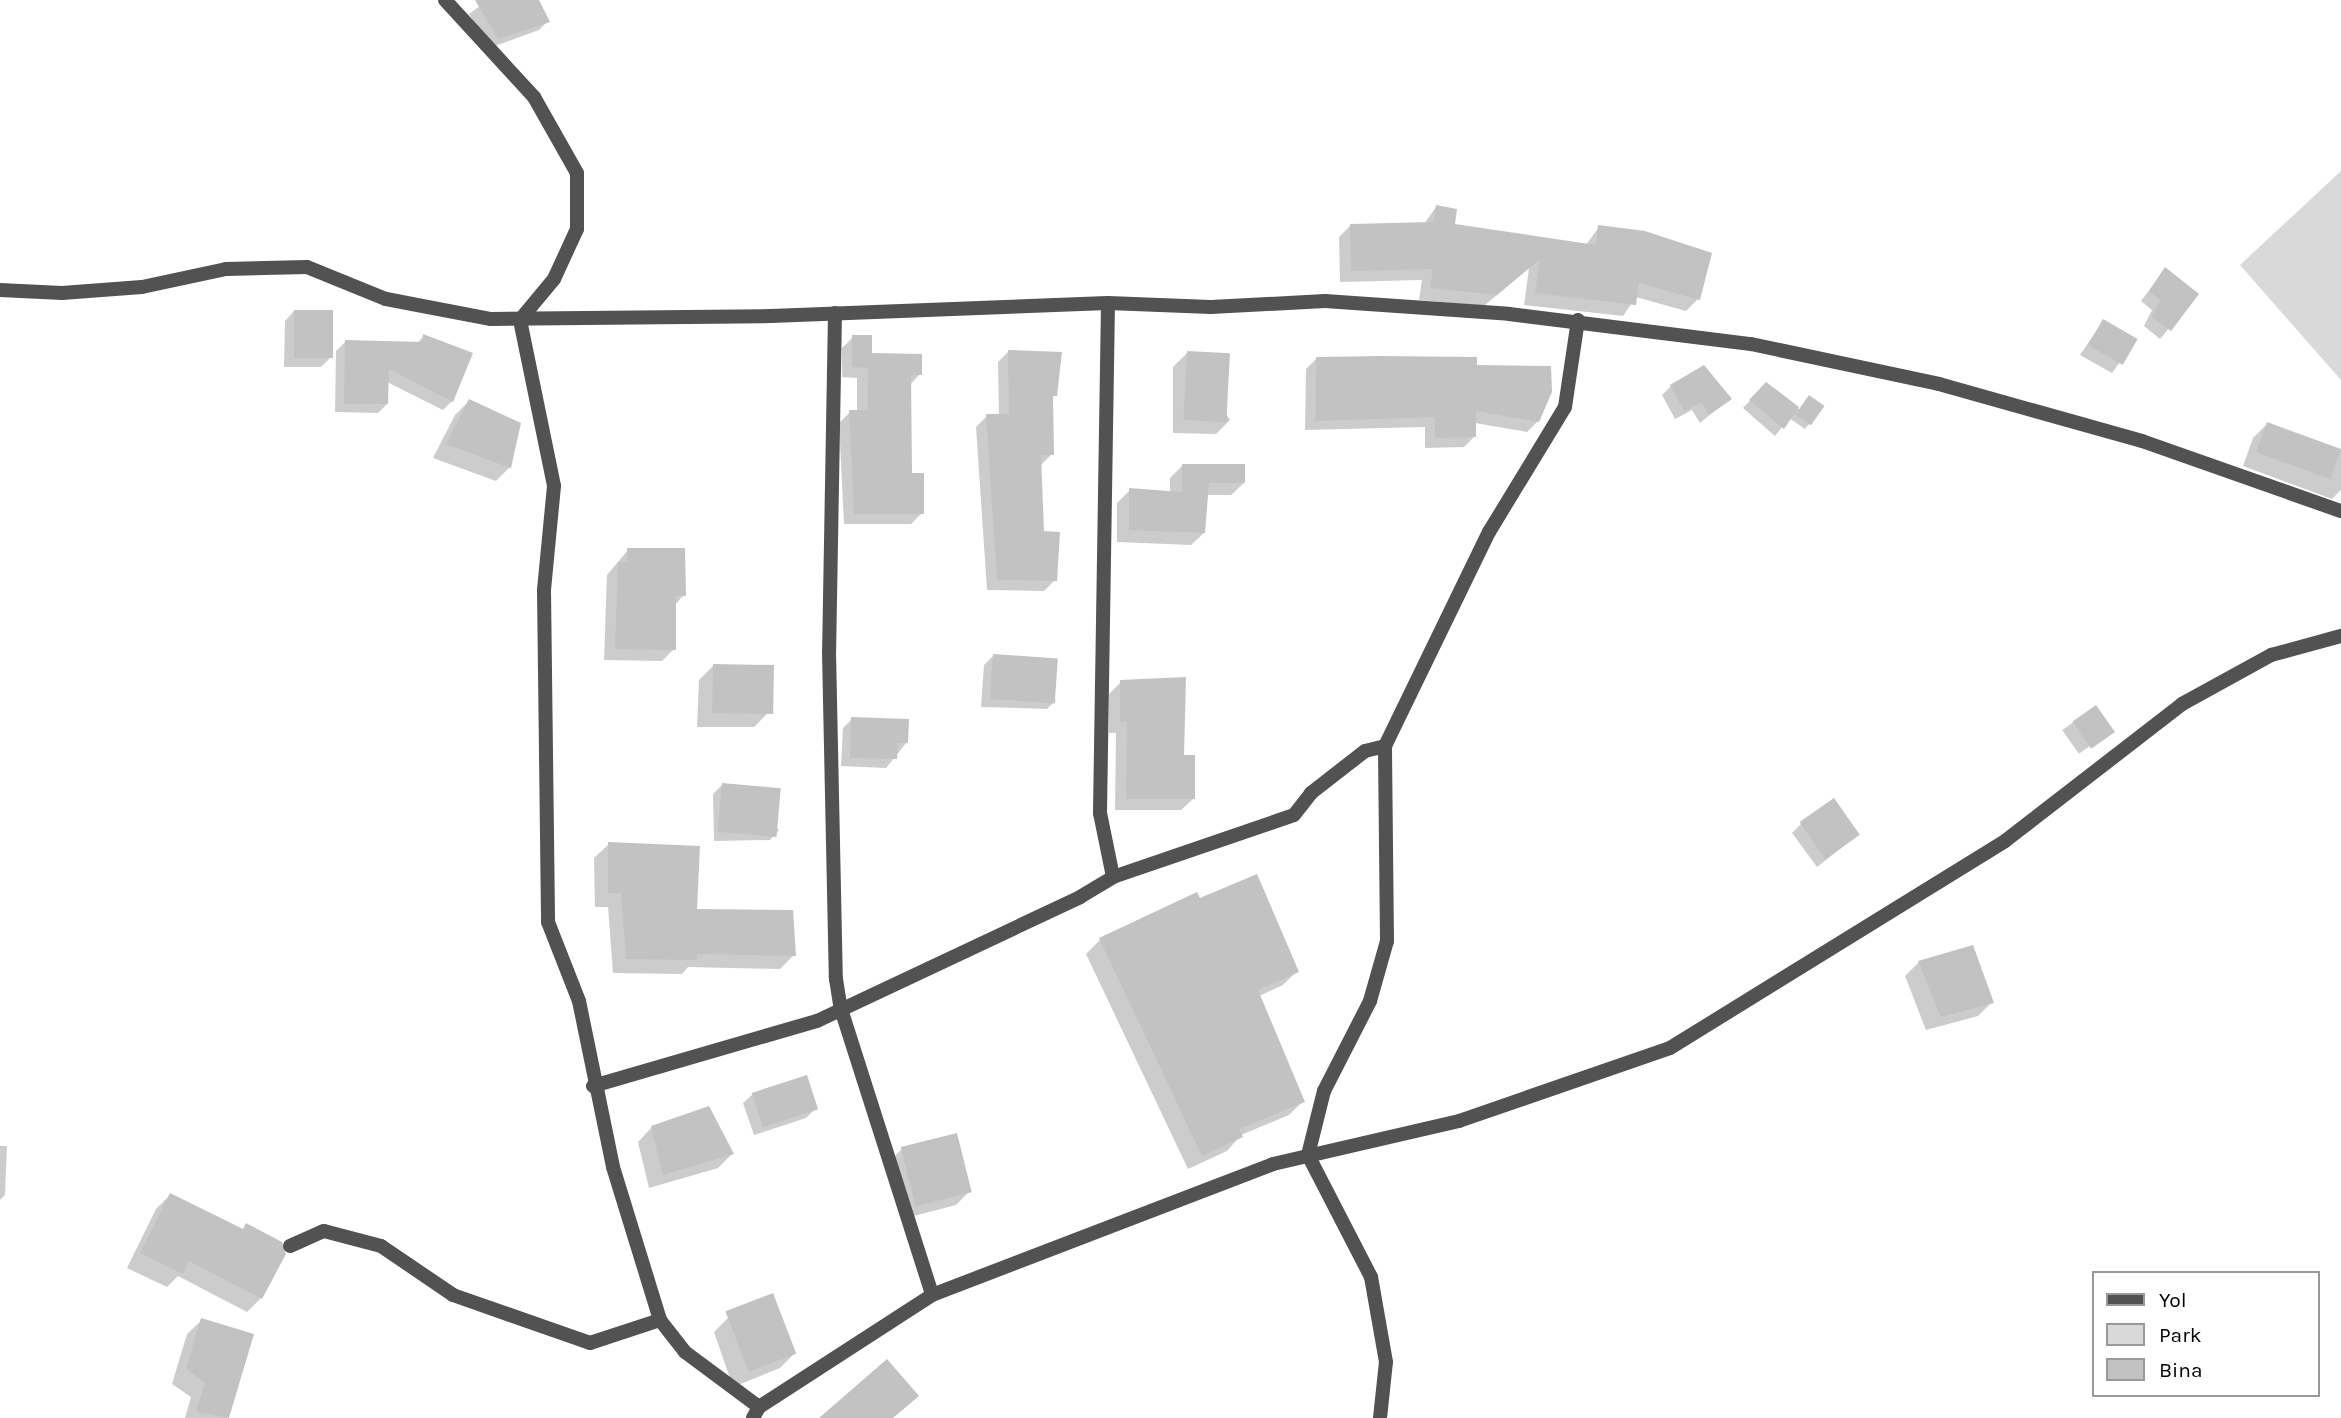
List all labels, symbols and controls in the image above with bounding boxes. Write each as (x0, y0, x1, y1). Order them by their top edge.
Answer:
legend (2092, 1271, 2320, 1397)
text: Yol (2159, 1288, 2187, 1312)
text: Park (2159, 1323, 2202, 1347)
text: Bina (2159, 1358, 2203, 1382)

